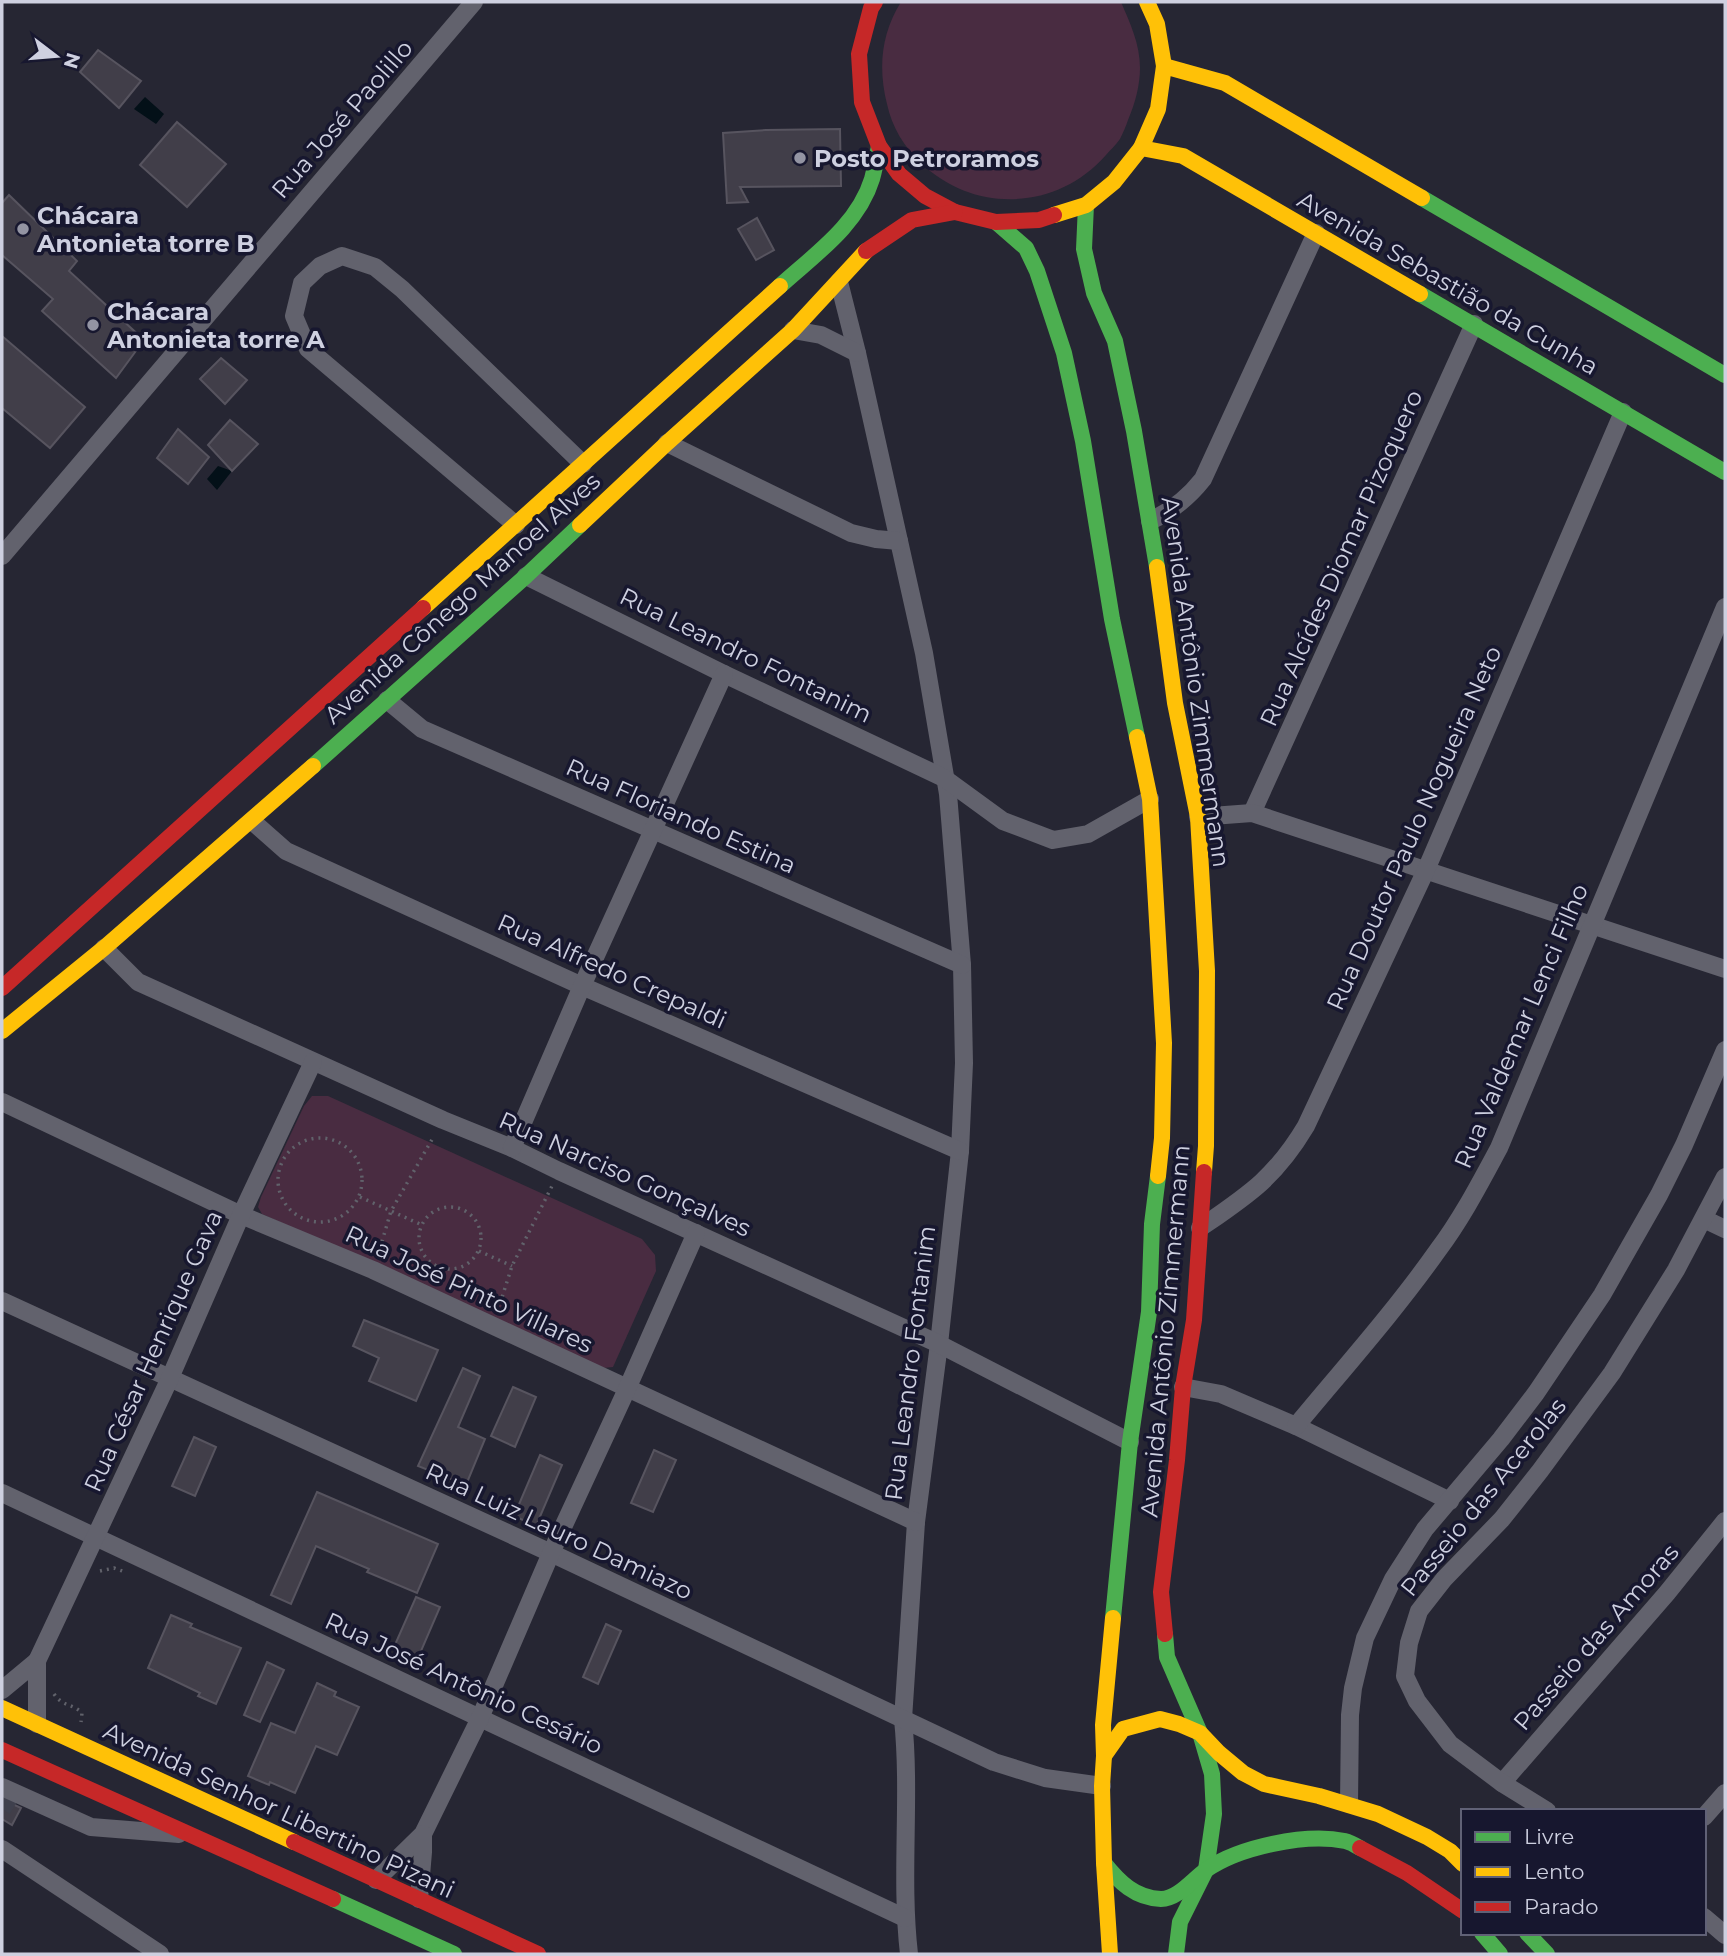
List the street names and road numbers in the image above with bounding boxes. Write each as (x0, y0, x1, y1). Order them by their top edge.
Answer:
street label: Rua José Paolillo (265, 34, 419, 204)
street label: Avenida Sebastião da Cunha (1293, 185, 1603, 381)
street label: Rua Alcídes Diomar Pizoquero (1254, 385, 1428, 731)
street label: Avenida Cônego Manoel Alves (318, 466, 606, 730)
street label: Avenida Antônio Zimmermann (1156, 495, 1236, 869)
street label: Rua Leandro Fontanim (615, 581, 877, 729)
street label: Rua Doutor Paulo Nogueira Neto (1320, 641, 1508, 1015)
street label: Rua Floriando Estina (562, 752, 800, 880)
street label: Rua Valdemar Lenci Filho (1448, 879, 1594, 1173)
street label: Rua Alfredo Crepaldi (493, 907, 731, 1035)
street label: Rua Narciso Gonçalves (495, 1105, 755, 1243)
street label: Avenida Antônio Zimmermann (1134, 1143, 1196, 1519)
street label: Rua César Henrique Gava (78, 1206, 228, 1496)
street label: Rua José Pinto Villares (341, 1219, 597, 1359)
street label: Rua Leandro Fontanim (879, 1224, 941, 1502)
street label: Passeio das Acerolas (1394, 1392, 1572, 1602)
street label: Rua Luiz Lauro Damiazo (421, 1456, 697, 1606)
street label: Passeio das Amoras (1507, 1538, 1685, 1736)
street label: Rua José Antônio Cesário (321, 1606, 607, 1760)
street label: Avenida Senhor Libertino Pizani (99, 1716, 459, 1904)

